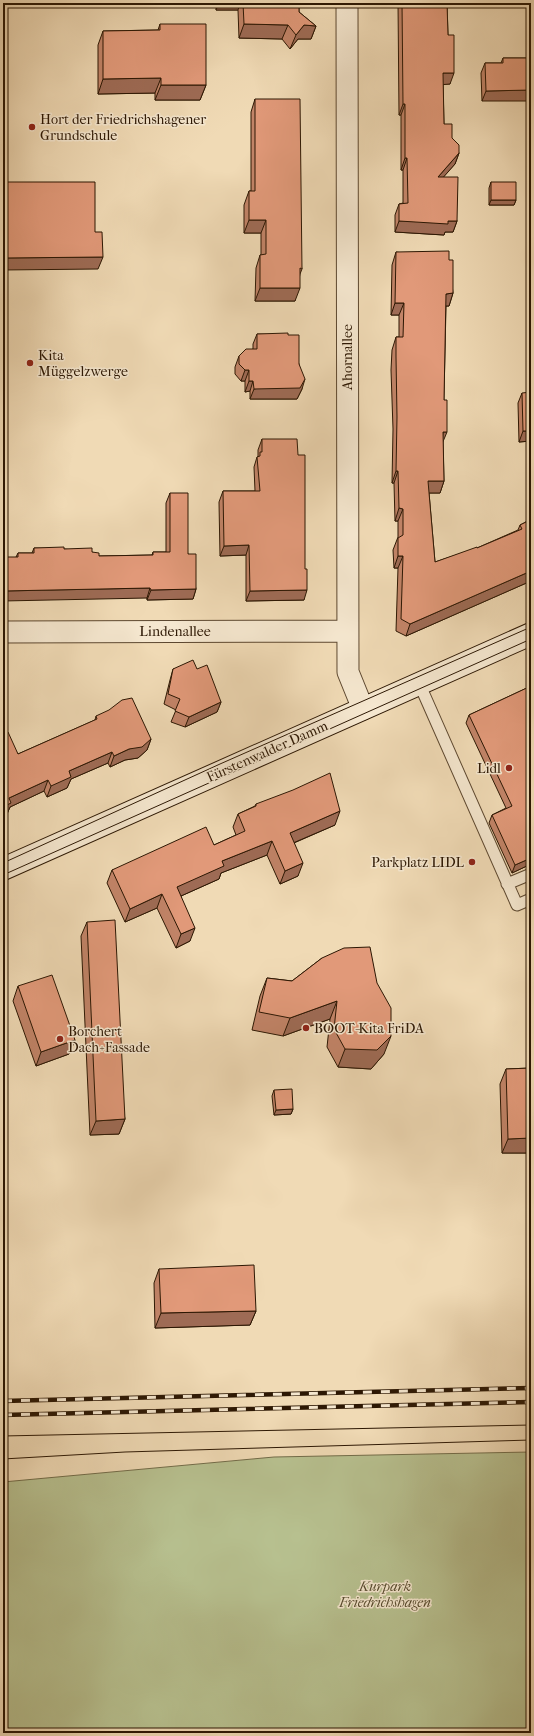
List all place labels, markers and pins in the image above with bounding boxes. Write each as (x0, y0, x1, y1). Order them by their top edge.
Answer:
place label: Hort der Friedrichshagener Grundschule (40, 111, 206, 144)
marker: Hort der Friedrichshagener Grundschule (27, 122, 37, 132)
place label: Kita Müggelzwerge (38, 347, 128, 380)
marker: Kita Müggelzwerge (25, 358, 35, 368)
place label: Lidl (477, 760, 501, 777)
marker: Lidl (504, 763, 514, 773)
place label: Parkplatz LIDL (371, 854, 465, 871)
marker: Parkplatz LIDL (467, 857, 477, 867)
place label: BOOT-Kita FriDA (314, 1020, 425, 1037)
place label: Borchert Dach+Fassade (68, 1023, 150, 1056)
marker: BOOT-Kita FriDA (301, 1023, 311, 1033)
marker: Borchert Dach+Fassade (55, 1034, 65, 1044)

